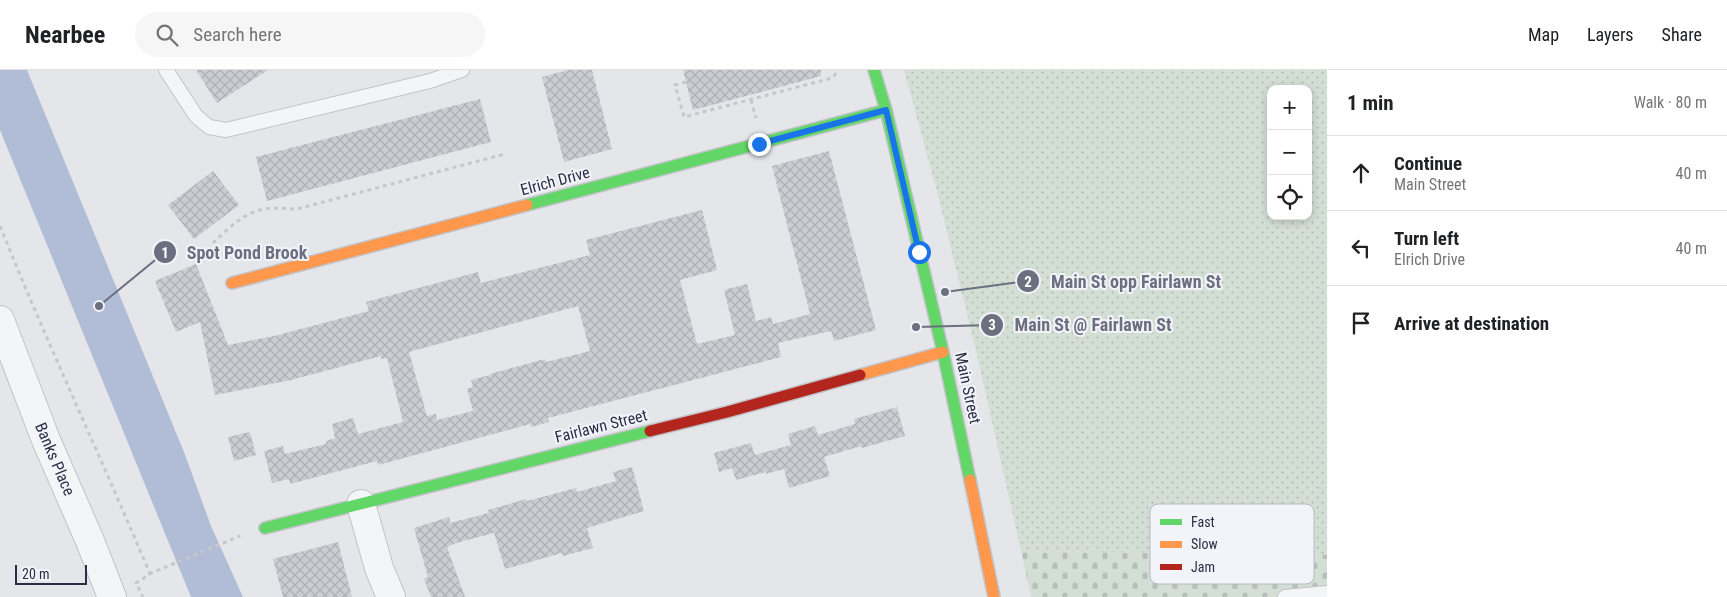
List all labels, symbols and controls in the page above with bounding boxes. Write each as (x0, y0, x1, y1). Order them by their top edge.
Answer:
search box (135, 12, 485, 57)
text: Nearbee (25, 21, 105, 49)
icon: search (153, 21, 181, 49)
text: Search here (193, 23, 282, 46)
text: Map (1528, 24, 1559, 45)
text: Layers (1587, 24, 1634, 45)
text: Share (1662, 24, 1702, 45)
map controls (1267, 85, 1312, 220)
button: + (1267, 85, 1312, 130)
text: 1 min (1347, 91, 1394, 115)
text: Walk · 80 m (1634, 93, 1707, 112)
button: − (1267, 130, 1312, 175)
route end (748, 133, 771, 156)
text: Continue (1394, 152, 1462, 175)
icon: ahead (1347, 159, 1375, 187)
street label: Elrich Drive (518, 163, 592, 199)
text: 40 m (1675, 164, 1707, 183)
button: locate (1267, 175, 1312, 220)
text: Main Street (1394, 175, 1466, 194)
text: Turn left (1394, 227, 1459, 250)
icon: left (1347, 234, 1375, 262)
callout: Spot Pond Brook (152, 236, 318, 269)
text: 40 m (1675, 239, 1707, 258)
route start (908, 241, 931, 264)
text: Spot Pond Brook (187, 242, 308, 263)
text: 1 (161, 244, 169, 262)
text: Elrich Drive (1394, 250, 1465, 269)
callout: Main St opp Fairlawn St (1016, 265, 1230, 298)
text: Main St opp Fairlawn St (1051, 271, 1221, 292)
text: 2 (1024, 273, 1032, 291)
callout: Main St @ Fairlawn St (980, 309, 1182, 342)
icon: arrive (1347, 309, 1375, 337)
text: Arrive at destination (1394, 312, 1549, 335)
text: Main St @ Fairlawn St (1015, 314, 1172, 335)
text: 3 (988, 316, 996, 334)
street label: Main Street (951, 351, 985, 426)
street label: Fairlawn Street (553, 405, 649, 447)
street label: Banks Place (31, 420, 79, 498)
legend (1150, 504, 1314, 584)
text: Fast (1191, 514, 1215, 530)
text: Slow (1191, 536, 1218, 552)
text: Jam (1191, 559, 1215, 575)
scale bar (15, 562, 88, 585)
text: 20 m (22, 566, 50, 582)

